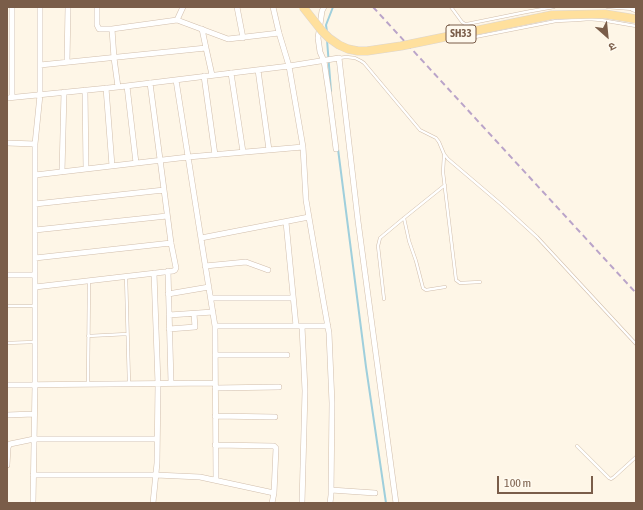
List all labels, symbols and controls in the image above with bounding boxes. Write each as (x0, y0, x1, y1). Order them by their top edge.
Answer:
north arrow (587, 16, 627, 56)
road number: SH33 (446, 25, 476, 43)
text: उ (607, 40, 618, 53)
scale bar (499, 468, 595, 494)
text: 100 m (504, 476, 531, 490)

